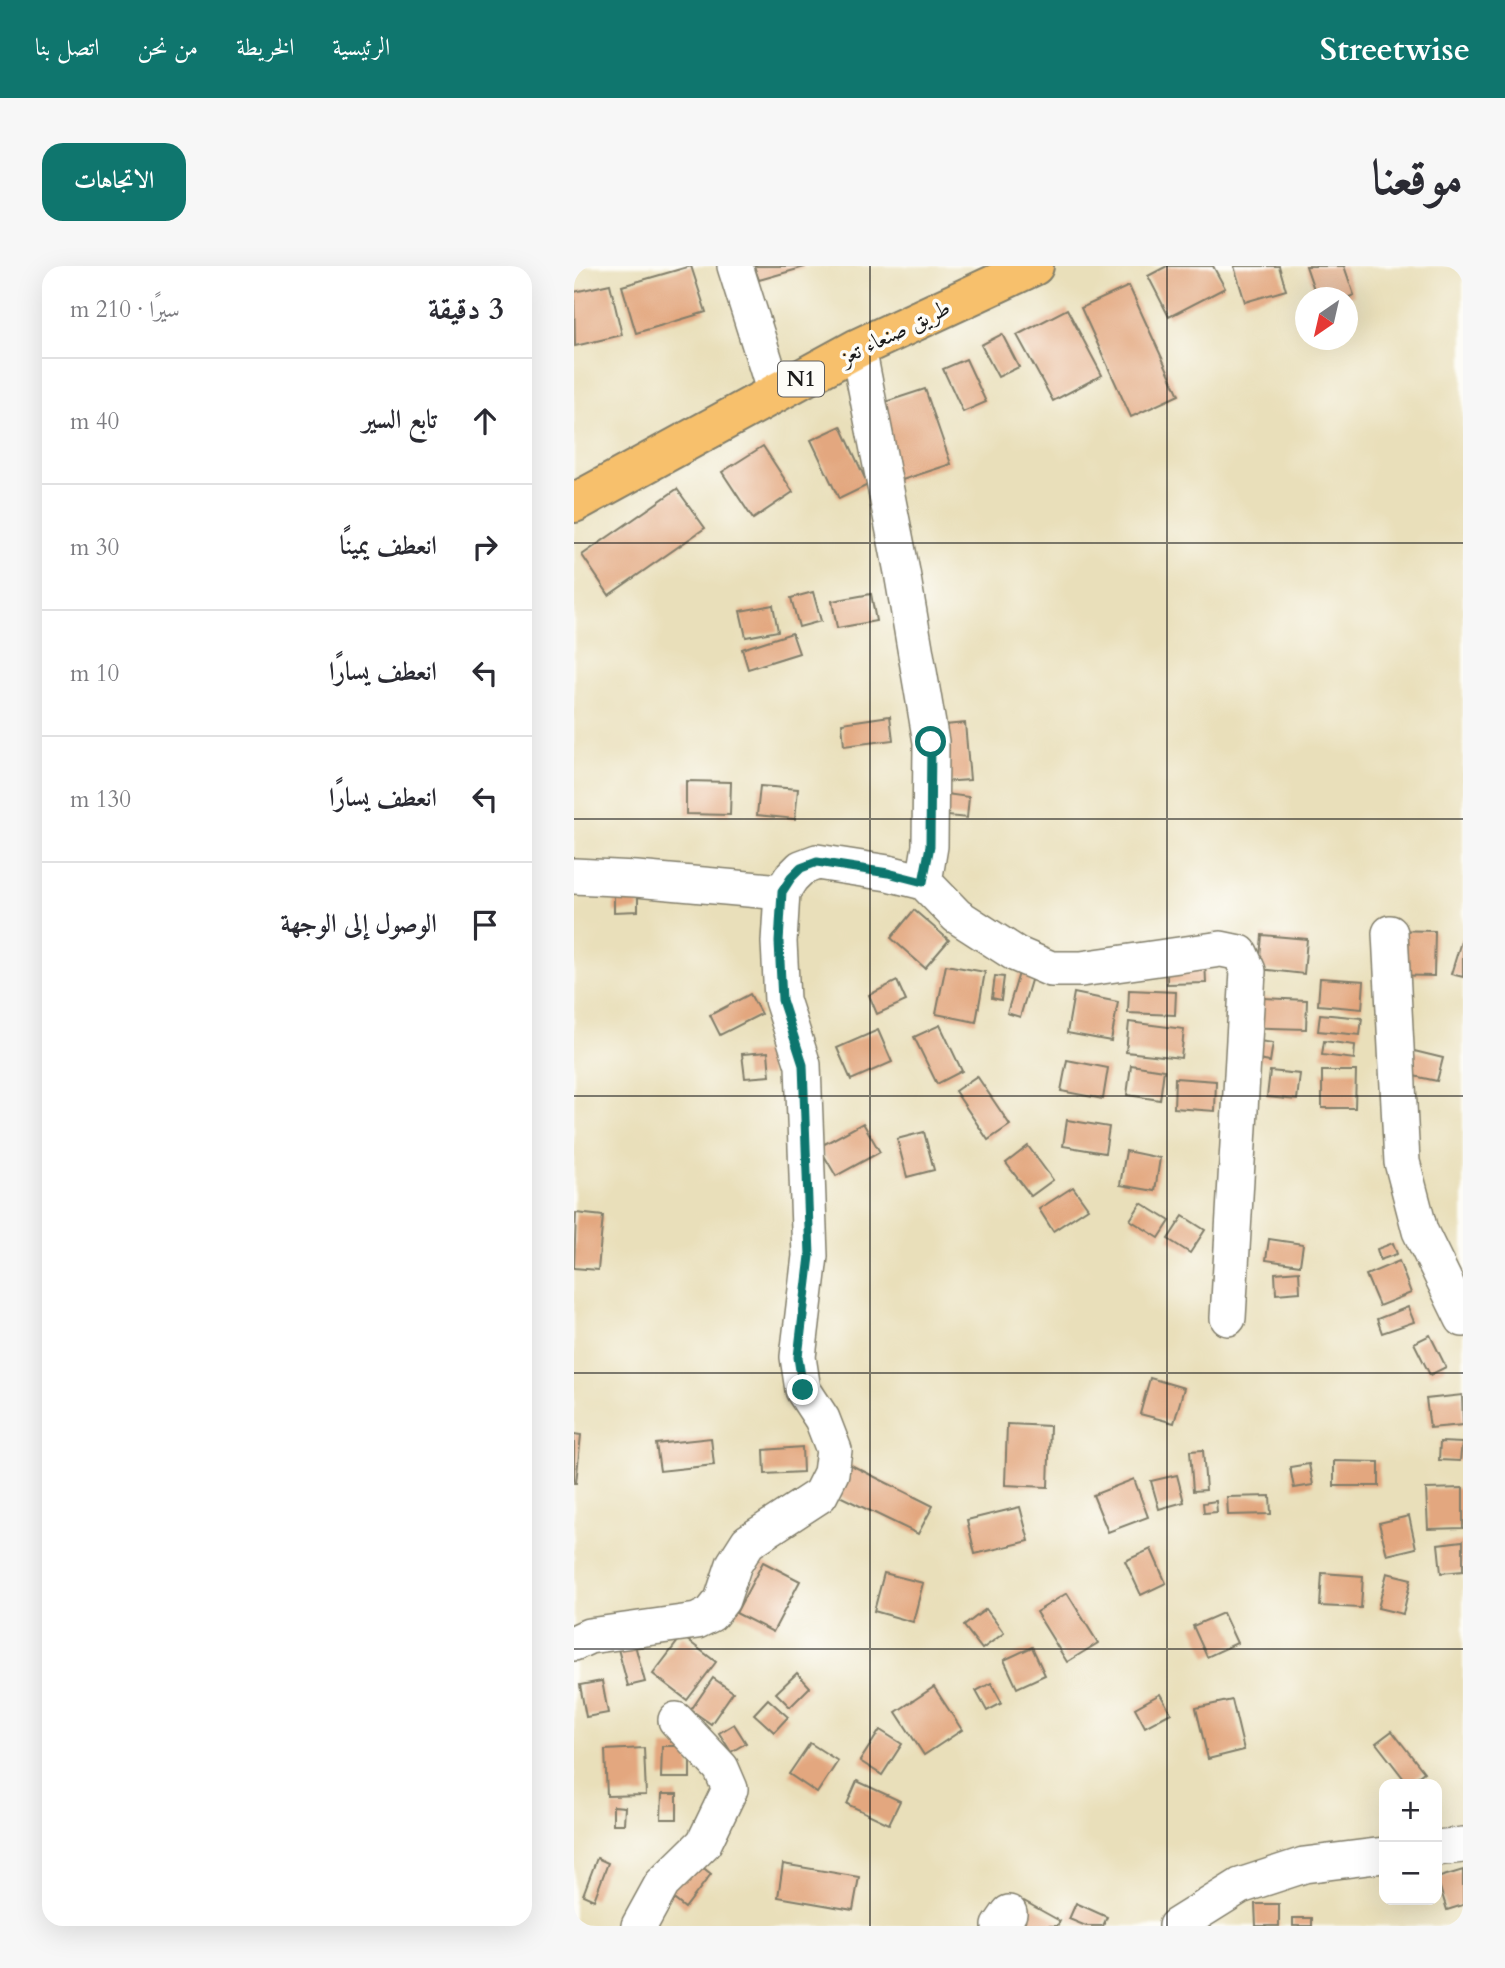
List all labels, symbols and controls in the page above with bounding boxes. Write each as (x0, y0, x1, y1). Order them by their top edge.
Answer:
text: Streetwise (1320, 27, 1470, 72)
text: اتصل بنا (35, 31, 99, 64)
text: من نحن (137, 31, 198, 64)
text: الخريطة (236, 31, 295, 64)
text: الرئيسية (333, 31, 390, 64)
button: الاتجاهات (42, 143, 186, 221)
text: موقعنا (1371, 145, 1463, 212)
north arrow (1295, 287, 1358, 350)
text: 3 دقيقة (428, 289, 504, 330)
street label: طريق صنعاء تعز (833, 292, 955, 373)
text: سيرًا · 210 m (70, 294, 180, 325)
road number: N1 (778, 362, 824, 396)
text: تابع السير (362, 402, 437, 437)
icon: ahead (466, 402, 504, 440)
text: 40 m (70, 406, 119, 437)
text: انعطف يمينًا (339, 528, 437, 563)
icon: right (466, 528, 504, 566)
text: 30 m (70, 532, 119, 563)
text: انعطف يسارًا (329, 654, 437, 689)
icon: left (466, 654, 504, 692)
text: 10 m (70, 658, 119, 689)
route start (915, 726, 946, 757)
text: انعطف يسارًا (329, 780, 437, 815)
icon: left (466, 780, 504, 818)
text: 130 m (70, 784, 131, 815)
text: الوصول إلى الوجهة (281, 906, 437, 941)
icon: arrive (466, 906, 504, 944)
route end (787, 1374, 818, 1405)
map controls (1379, 1779, 1442, 1905)
button: + (1379, 1779, 1442, 1842)
button: − (1379, 1842, 1442, 1905)

